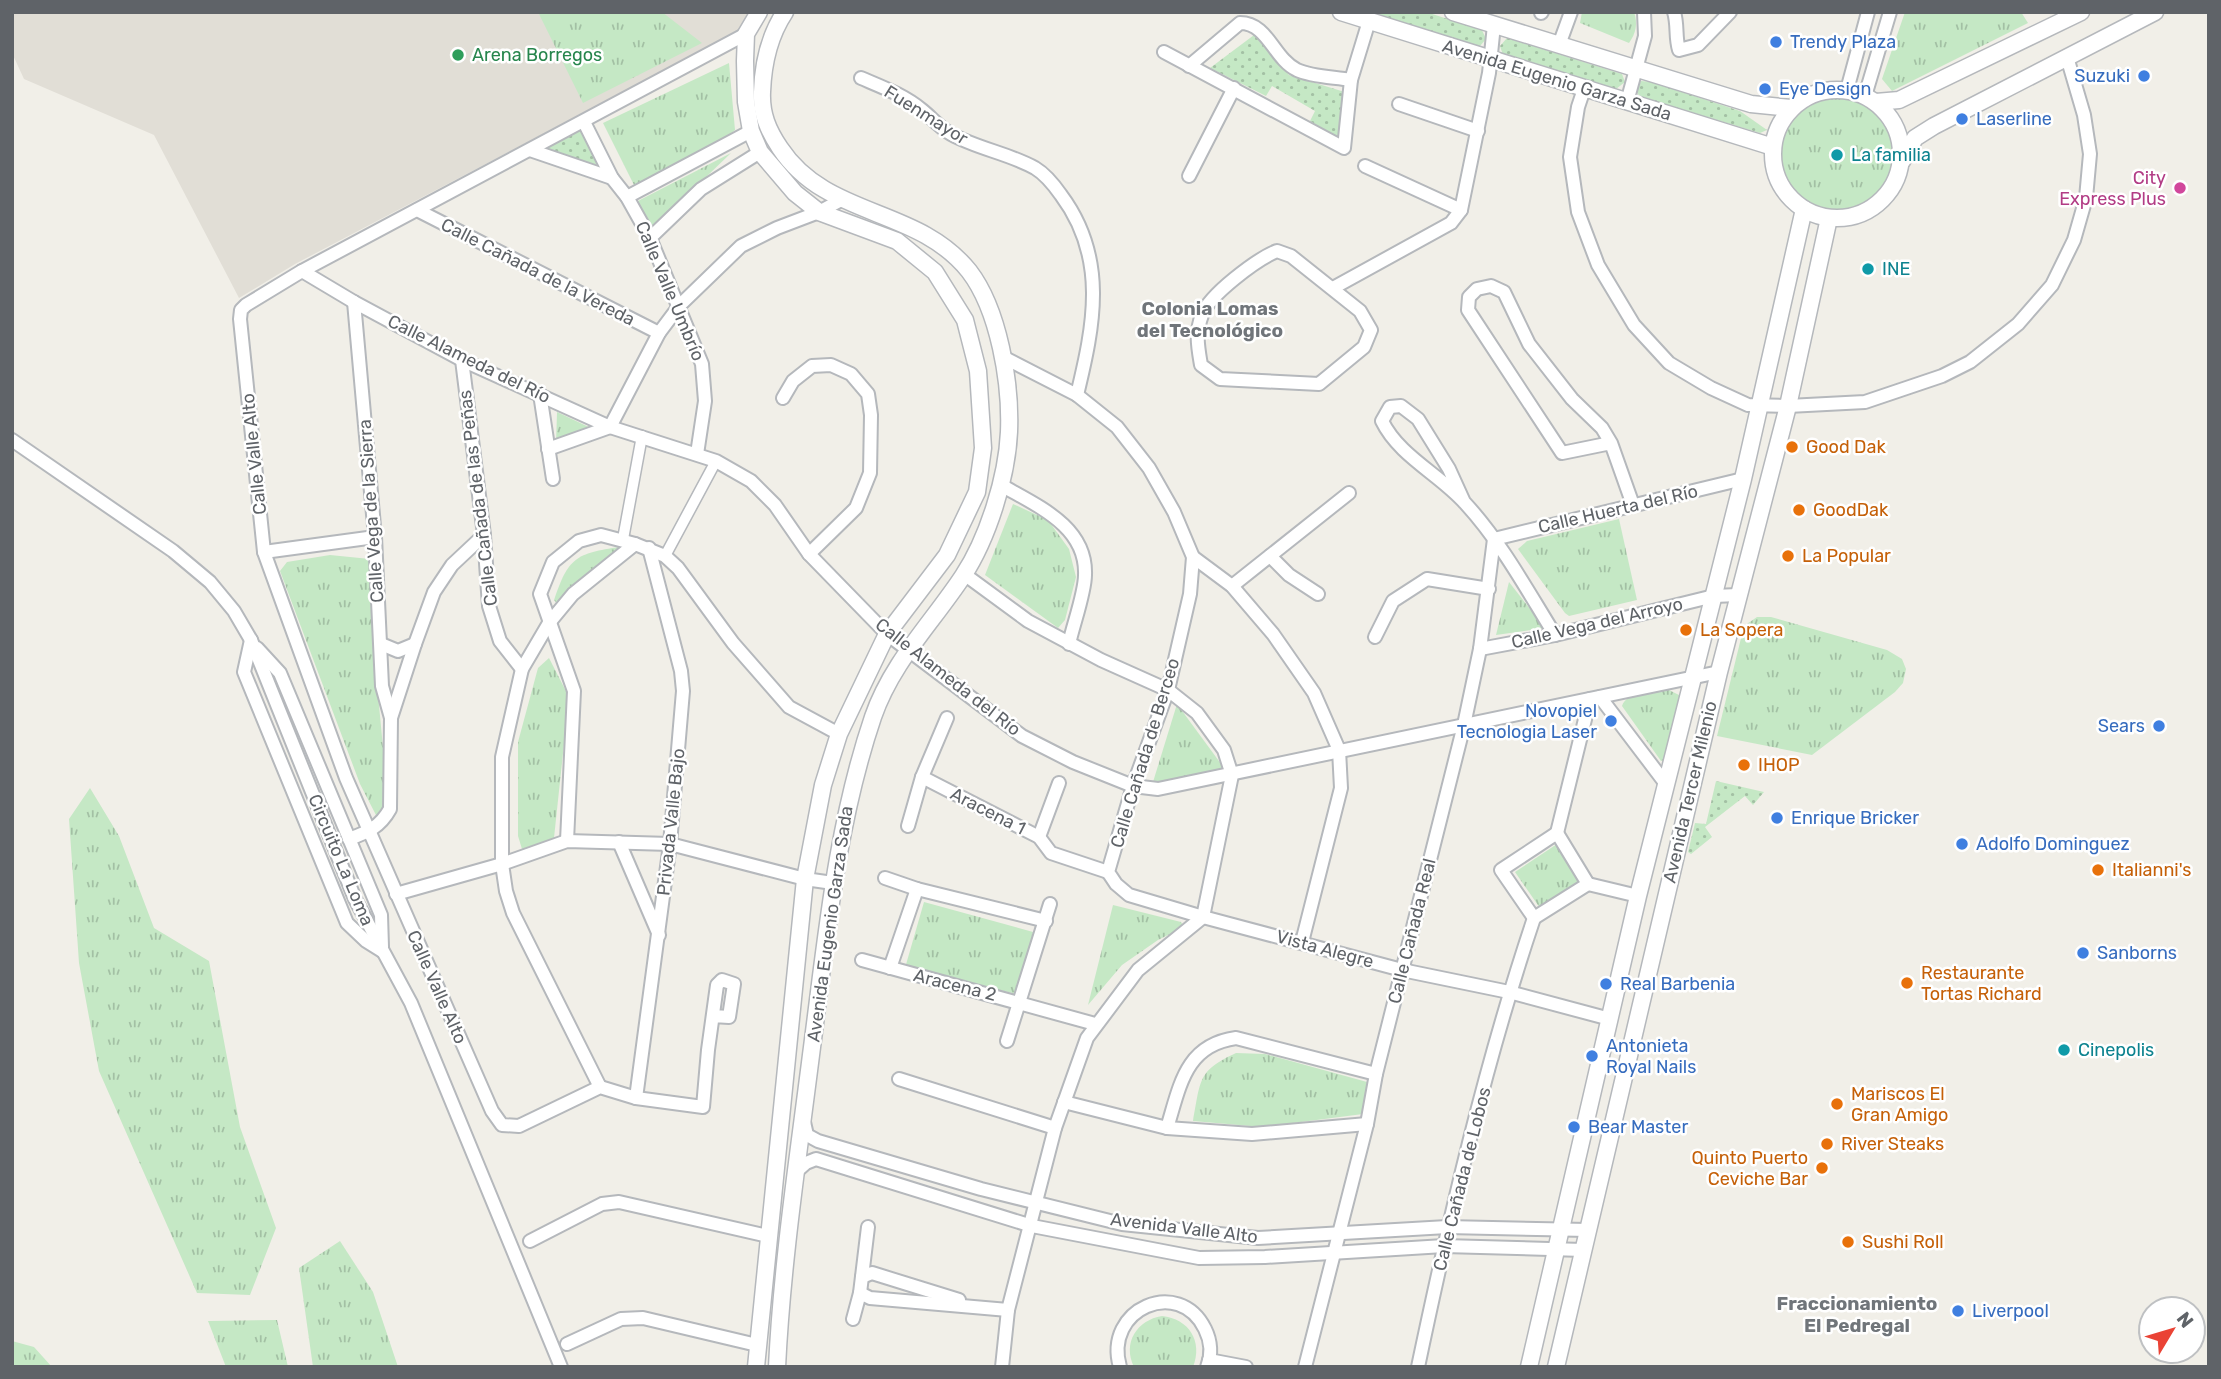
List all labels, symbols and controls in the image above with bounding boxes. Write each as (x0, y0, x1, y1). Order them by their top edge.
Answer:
place label: Trendy Plaza (1790, 31, 1896, 53)
marker: Trendy Plaza (1768, 34, 1784, 50)
street label: Avenida Eugenio Garza Sada (1440, 35, 1674, 125)
place label: Arena Borregos (472, 44, 602, 66)
marker: Arena Borregos (450, 47, 466, 63)
place label: Suzuki (2074, 65, 2130, 87)
marker: Suzuki (2136, 68, 2152, 84)
place label: Eye Design (1779, 78, 1871, 100)
street label: Fuenmayor (880, 81, 972, 149)
marker: Eye Design (1757, 81, 1773, 97)
place label: Laserline (1976, 108, 2052, 130)
marker: Laserline (1954, 111, 1970, 127)
place label: La familia (1851, 144, 1931, 166)
marker: La familia (1829, 147, 1845, 163)
place label: City Express Plus (2059, 167, 2166, 210)
marker: City Express Plus (2172, 180, 2188, 196)
street label: Calle Cañada de la Vereda (437, 213, 639, 331)
street label: Calle Valle Umbrío (631, 218, 709, 364)
place label: INE (1882, 258, 1910, 280)
marker: INE (1860, 261, 1876, 277)
district label: Colonia Lomas del Tecnológico (1137, 297, 1283, 342)
street label: Calle Alameda del Río (384, 310, 554, 408)
street label: Calle Cañada de las Peñas (454, 389, 502, 607)
street label: Calle Valle Alto (237, 392, 271, 516)
street label: Calle Vega de la Sierra (354, 419, 388, 603)
place label: Good Dak (1806, 436, 1886, 458)
marker: Good Dak (1784, 439, 1800, 455)
street label: Calle Huerta del Río (1536, 480, 1700, 538)
place label: GoodDak (1813, 499, 1889, 521)
marker: GoodDak (1791, 502, 1807, 518)
place label: La Popular (1802, 545, 1891, 567)
marker: La Popular (1780, 548, 1796, 564)
street label: Calle Vega del Arroyo (1509, 593, 1685, 653)
street label: Calle Alameda del Río (871, 613, 1025, 741)
place label: La Sopera (1700, 619, 1783, 641)
marker: La Sopera (1678, 622, 1694, 638)
street label: Calle Cañada de Berceo (1106, 655, 1184, 851)
street label: Avenida Tercer Milenio (1658, 699, 1722, 885)
place label: Novopiel Tecnologia Laser (1457, 700, 1597, 743)
marker: Novopiel Tecnologia Laser (1603, 713, 1619, 729)
place label: Sears (2098, 715, 2145, 737)
marker: Sears (2151, 718, 2167, 734)
street label: Privada Valle Bajo (652, 747, 690, 897)
place label: IHOP (1758, 754, 1800, 776)
marker: IHOP (1736, 757, 1752, 773)
street label: Aracena 1 (947, 783, 1029, 839)
street label: Circuito La Loma (303, 791, 379, 929)
street label: Avenida Eugenio Garza Sada (803, 804, 857, 1044)
place label: Enrique Bricker (1791, 807, 1919, 829)
marker: Enrique Bricker (1769, 810, 1785, 826)
place label: Adolfo Dominguez (1976, 833, 2130, 855)
marker: Adolfo Dominguez (1954, 836, 1970, 852)
street label: Calle Cañada Real (1383, 856, 1441, 1006)
place label: Italianni's (2112, 859, 2191, 881)
marker: Italianni's (2090, 862, 2106, 878)
street label: Vista Alegre (1274, 925, 1376, 973)
street label: Calle Valle Alto (402, 927, 472, 1047)
place label: Sanborns (2097, 942, 2177, 964)
marker: Sanborns (2075, 945, 2091, 961)
place label: Restaurante Tortas Richard (1921, 962, 2042, 1005)
street label: Aracena 2 (911, 964, 999, 1006)
place label: Real Barbenia (1620, 973, 1735, 995)
marker: Restaurante Tortas Richard (1899, 975, 1915, 991)
marker: Real Barbenia (1598, 976, 1614, 992)
place label: Antonieta Royal Nails (1606, 1035, 1696, 1078)
place label: Cinepolis (2078, 1039, 2154, 1061)
marker: Cinepolis (2056, 1042, 2072, 1058)
marker: Antonieta Royal Nails (1584, 1048, 1600, 1064)
place label: Mariscos El Gran Amigo (1851, 1083, 1948, 1126)
street label: Calle Cañada de Lobos (1429, 1085, 1495, 1273)
marker: Mariscos El Gran Amigo (1829, 1096, 1845, 1112)
place label: Bear Master (1588, 1116, 1688, 1138)
marker: Bear Master (1566, 1119, 1582, 1135)
place label: River Steaks (1841, 1133, 1944, 1155)
marker: River Steaks (1819, 1136, 1835, 1152)
place label: Quinto Puerto Ceviche Bar (1691, 1147, 1808, 1190)
marker: Quinto Puerto Ceviche Bar (1814, 1160, 1830, 1176)
street label: Avenida Valle Alto (1109, 1208, 1259, 1248)
place label: Sushi Roll (1862, 1231, 1944, 1253)
marker: Sushi Roll (1840, 1234, 1856, 1250)
district label: Fraccionamiento El Pedregal (1777, 1292, 1937, 1337)
north arrow (2137, 1295, 2207, 1365)
place label: Liverpool (1972, 1300, 2049, 1322)
marker: Liverpool (1950, 1303, 1966, 1319)
text: N (2172, 1307, 2198, 1332)

